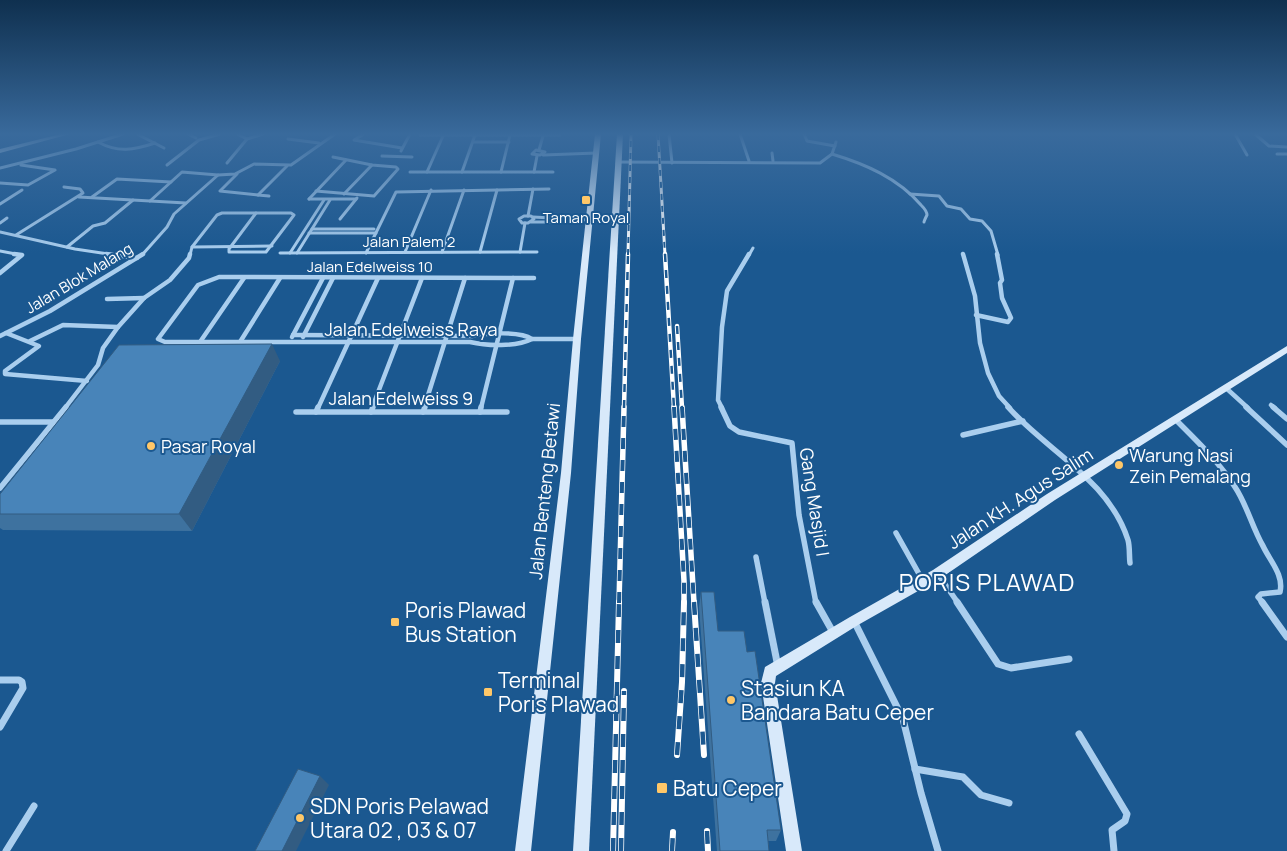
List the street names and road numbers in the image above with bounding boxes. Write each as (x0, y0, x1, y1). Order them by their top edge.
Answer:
street label: Jalan Palem 2 (363, 231, 455, 252)
street label: Jalan Blok Malang (21, 238, 137, 318)
street label: Jalan Edelweiss 10 (307, 256, 433, 277)
street label: Jalan Edelweiss Raya (324, 317, 498, 341)
street label: Jalan Edelweiss 9 (329, 386, 473, 410)
street label: Jalan Benteng Betawi (523, 402, 565, 580)
street label: Jalan KH. Agus Salim (943, 442, 1097, 554)
street label: Gang Masjid I (795, 446, 835, 558)

